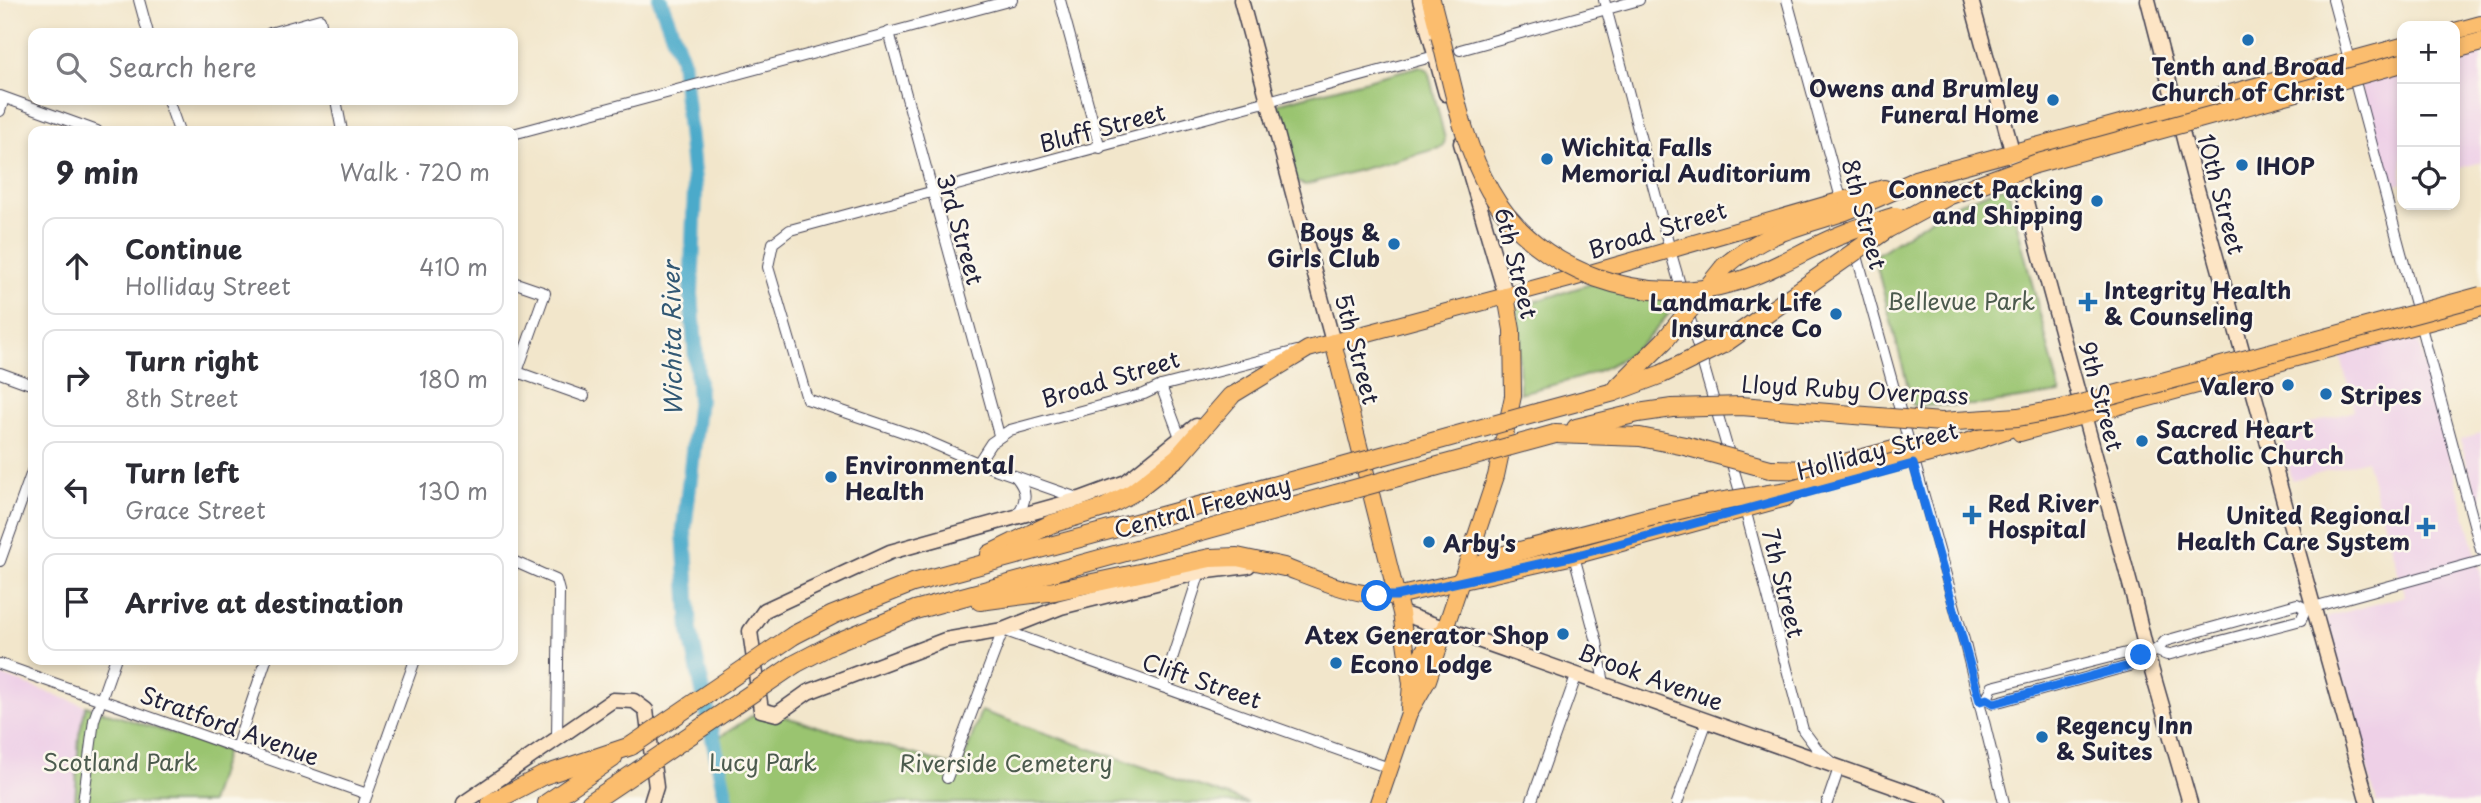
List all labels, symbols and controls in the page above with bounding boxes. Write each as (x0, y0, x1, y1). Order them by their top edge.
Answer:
map controls (2397, 21, 2460, 210)
button: + (2397, 21, 2460, 84)
search box (28, 28, 518, 105)
marker: Tenth and Broad Church of Christ (2240, 32, 2256, 48)
text: Search here (108, 47, 257, 86)
icon: search (52, 48, 90, 86)
place label: Tenth and Broad Church of Christ (2151, 48, 2345, 109)
place label: Owens and Brumley Funeral Home (1809, 70, 2040, 131)
button: − (2397, 84, 2460, 147)
marker: Owens and Brumley Funeral Home (2045, 92, 2061, 108)
street label: Bluff Street (1035, 93, 1169, 161)
place label: Wichita Falls Memorial Auditorium (1561, 129, 1811, 190)
street label: 10th Street (2189, 130, 2255, 258)
button: locate (2397, 147, 2460, 210)
place label: IHOP (2256, 148, 2315, 183)
text: 9 min (56, 149, 139, 194)
marker: Wichita Falls Memorial Auditorium (1539, 151, 1555, 167)
text: Walk · 720 m (340, 154, 490, 189)
street label: 8th Street (1833, 155, 1897, 273)
marker: IHOP (2234, 157, 2250, 173)
street label: 3rd Street (928, 169, 994, 289)
place label: Connect Packing and Shipping (1888, 171, 2083, 232)
street label: Broad Street (1584, 191, 1730, 267)
marker: Connect Packing and Shipping (2089, 193, 2105, 209)
street label: 6th Street (1486, 204, 1548, 322)
place label: Boys & Girls Club (1267, 214, 1380, 275)
text: Continue (125, 229, 242, 268)
marker: Boys & Girls Club (1386, 236, 1402, 252)
icon: ahead (58, 247, 96, 285)
text: 410 m (419, 249, 488, 284)
water label: Wichita River (652, 258, 690, 417)
text: Holliday Street (125, 268, 291, 303)
place label: Integrity Health & Counseling (2104, 272, 2291, 333)
park label: Bellevue Park (1887, 283, 2035, 318)
place label: Landmark Life Insurance Co (1650, 284, 1822, 345)
street label: 5th Street (1326, 290, 1390, 408)
marker: Integrity Health & Counseling (2078, 292, 2098, 312)
marker: Landmark Life Insurance Co (1828, 306, 1844, 322)
street label: 9th Street (2071, 337, 2133, 455)
street label: Broad Street (1037, 340, 1183, 416)
text: Turn right (125, 341, 259, 380)
icon: right (58, 359, 96, 397)
text: 180 m (419, 361, 488, 396)
street label: Lloyd Ruby Overpass (1740, 366, 1970, 412)
place label: Valero (2200, 368, 2274, 403)
marker: Valero (2280, 377, 2296, 393)
place label: Stripes (2340, 377, 2422, 412)
text: 8th Street (125, 380, 238, 415)
marker: Stripes (2318, 386, 2334, 402)
place label: Sacred Heart Catholic Church (2156, 411, 2344, 472)
street label: Holliday Street (1792, 412, 1962, 488)
marker: Sacred Heart Catholic Church (2134, 433, 2150, 449)
place label: Environmental Health (845, 447, 1014, 508)
text: Turn left (125, 453, 240, 492)
street label: Central Freeway (1110, 466, 1294, 546)
marker: Environmental Health (823, 469, 839, 485)
icon: left (58, 471, 96, 509)
text: 130 m (418, 473, 488, 508)
place label: Red River Hospital (1988, 485, 2099, 546)
text: Grace Street (125, 492, 266, 527)
place label: United Regional Health Care System (2177, 497, 2410, 558)
marker: Red River Hospital (1962, 505, 1982, 525)
marker: United Regional Health Care System (2416, 517, 2436, 537)
place label: Arby's (1442, 525, 1516, 560)
street label: 7th Street (1754, 525, 1814, 641)
marker: Arby's (1421, 534, 1437, 550)
route start (1361, 580, 1392, 611)
icon: arrive (58, 583, 96, 621)
text: Arrive at destination (125, 583, 404, 622)
place label: Atex Generator Shop (1305, 617, 1549, 652)
marker: Atex Generator Shop (1555, 626, 1571, 642)
street label: Brook Avenue (1573, 634, 1729, 718)
route end (2125, 639, 2156, 670)
street label: Clift Street (1138, 643, 1266, 717)
place label: Econo Lodge (1350, 646, 1493, 681)
marker: Econo Lodge (1328, 655, 1344, 671)
street label: Stratford Avenue (135, 676, 325, 774)
place label: Regency Inn & Suites (2056, 707, 2193, 768)
marker: Regency Inn & Suites (2034, 729, 2050, 745)
park label: Scotland Park (42, 744, 198, 779)
park label: Lucy Park (709, 744, 817, 779)
park label: Riverside Cemetery (899, 745, 1113, 780)

